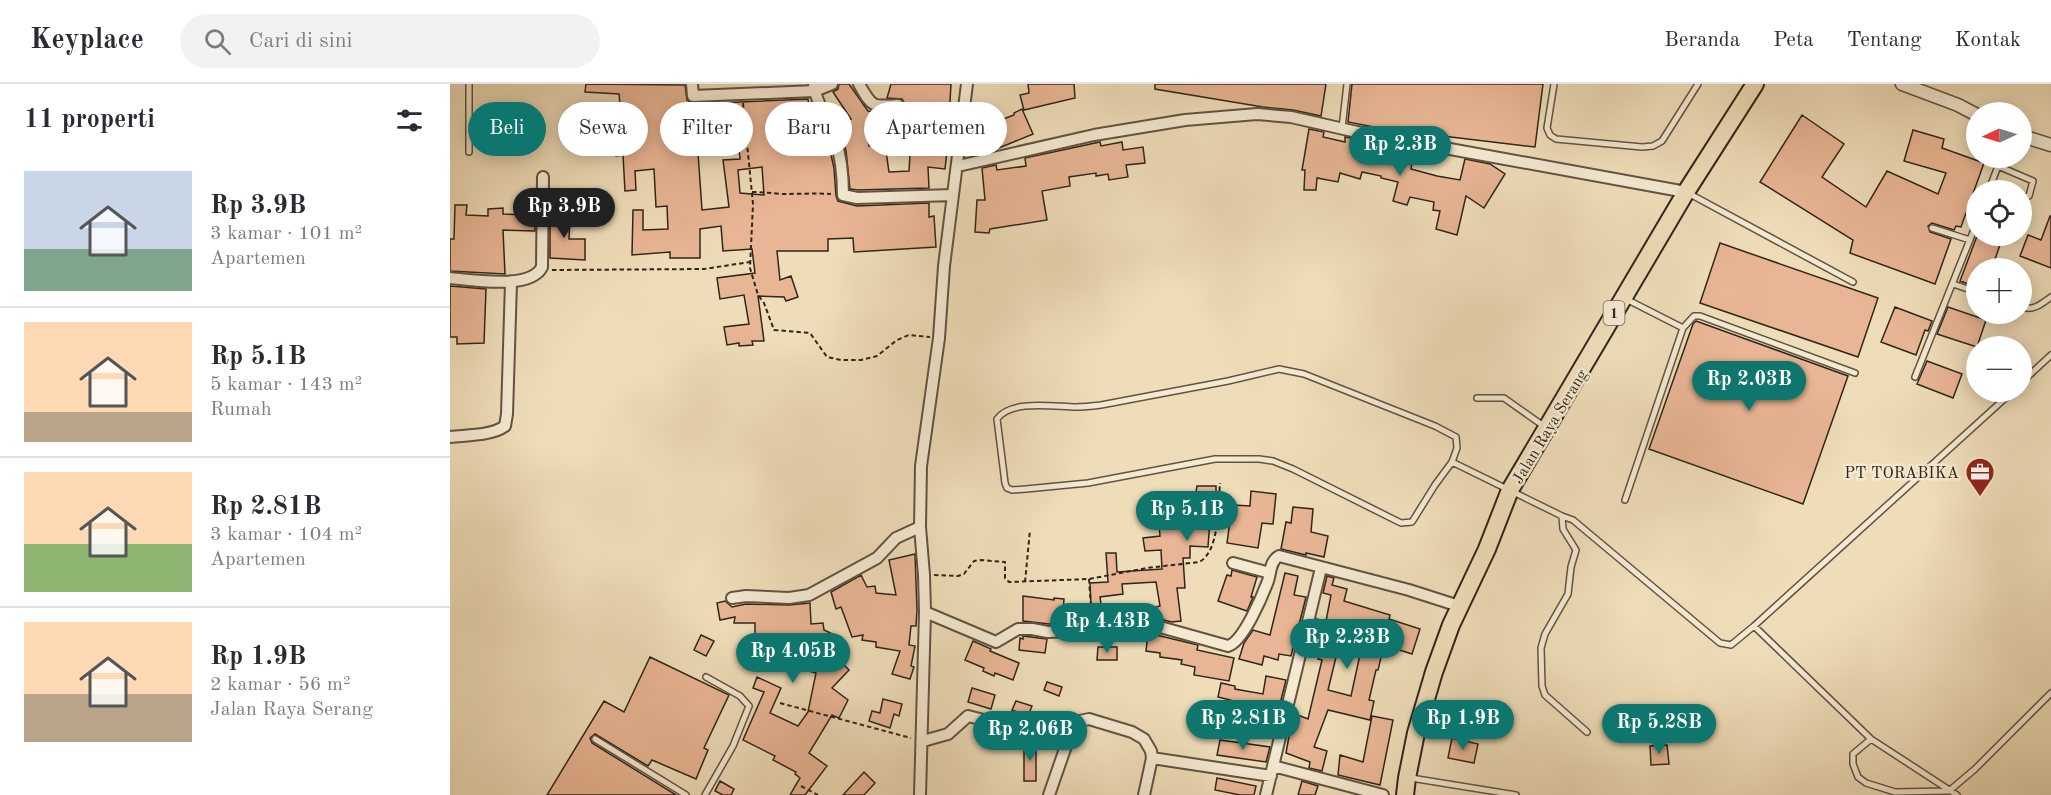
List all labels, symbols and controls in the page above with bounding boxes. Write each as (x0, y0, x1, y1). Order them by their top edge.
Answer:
search box (180, 14, 600, 68)
icon: search (201, 25, 234, 58)
text: Keyplace (30, 27, 144, 55)
text: Cari di sini (249, 30, 352, 52)
text: Beranda (1664, 30, 1740, 51)
text: Peta (1773, 30, 1814, 51)
text: Tentang (1847, 30, 1922, 51)
text: Kontak (1955, 30, 2021, 51)
chip: Beli (468, 102, 546, 156)
chip: Sewa (558, 102, 648, 156)
chip: Filter (660, 102, 753, 156)
chip: Baru (765, 102, 852, 156)
chip: Apartemen (864, 102, 1007, 156)
north arrow (1966, 102, 2032, 168)
map controls (1966, 102, 2032, 402)
icon: filters (393, 104, 426, 137)
text: 11 properti (24, 107, 155, 133)
pin: Rp 2.3B (1345, 126, 1455, 177)
text: Rp 2.3B (1363, 135, 1437, 155)
button: locate (1966, 180, 2032, 246)
pin: Rp 3.9B (509, 188, 619, 239)
text: Rp 3.9B (210, 193, 306, 219)
icon: home (72, 195, 144, 267)
text: Rp 3.9B (527, 197, 601, 217)
text: 3 kamar · 101 m² (210, 224, 362, 244)
text: Apartemen (210, 249, 306, 269)
button: + (1966, 258, 2032, 324)
road number: 1 (1604, 301, 1624, 325)
button: − (1966, 336, 2032, 402)
text: Rp 5.1B (210, 344, 306, 370)
icon: home (72, 346, 144, 418)
pin: Rp 2.03B (1687, 361, 1811, 412)
street label: Jalan Raya Serang (1510, 367, 1591, 487)
text: Rp 2.03B (1706, 370, 1792, 390)
text: 5 kamar · 143 m² (210, 375, 362, 395)
text: Rumah (210, 400, 272, 420)
office icon: PT TORABIKA (1964, 456, 1996, 498)
place label: PT TORABIKA (1844, 466, 1959, 482)
pin: Rp 5.1B (1132, 491, 1242, 542)
text: Rp 2.81B (210, 494, 321, 520)
icon: home (72, 496, 144, 568)
text: Rp 5.1B (1150, 500, 1224, 520)
text: 3 kamar · 104 m² (210, 525, 362, 545)
text: Apartemen (210, 550, 306, 570)
pin: Rp 4.43B (1045, 603, 1169, 654)
text: Rp 4.43B (1064, 612, 1150, 632)
pin: Rp 2.23B (1285, 619, 1409, 670)
text: Rp 2.23B (1304, 628, 1390, 648)
pin: Rp 4.05B (731, 633, 855, 684)
text: Rp 4.05B (750, 642, 836, 662)
text: Rp 1.9B (210, 644, 306, 670)
icon: home (72, 646, 144, 718)
text: 2 kamar · 56 m² (210, 675, 351, 695)
text: Jalan Raya Serang (210, 700, 373, 720)
pin: Rp 2.81B (1181, 700, 1305, 751)
pin: Rp 1.9B (1408, 700, 1518, 751)
pin: Rp 5.28B (1597, 704, 1721, 755)
text: Rp 2.81B (1200, 709, 1286, 729)
text: Rp 1.9B (1426, 709, 1500, 729)
pin: Rp 2.06B (968, 711, 1092, 762)
text: Rp 5.28B (1616, 713, 1702, 733)
text: Rp 2.06B (987, 720, 1073, 740)

